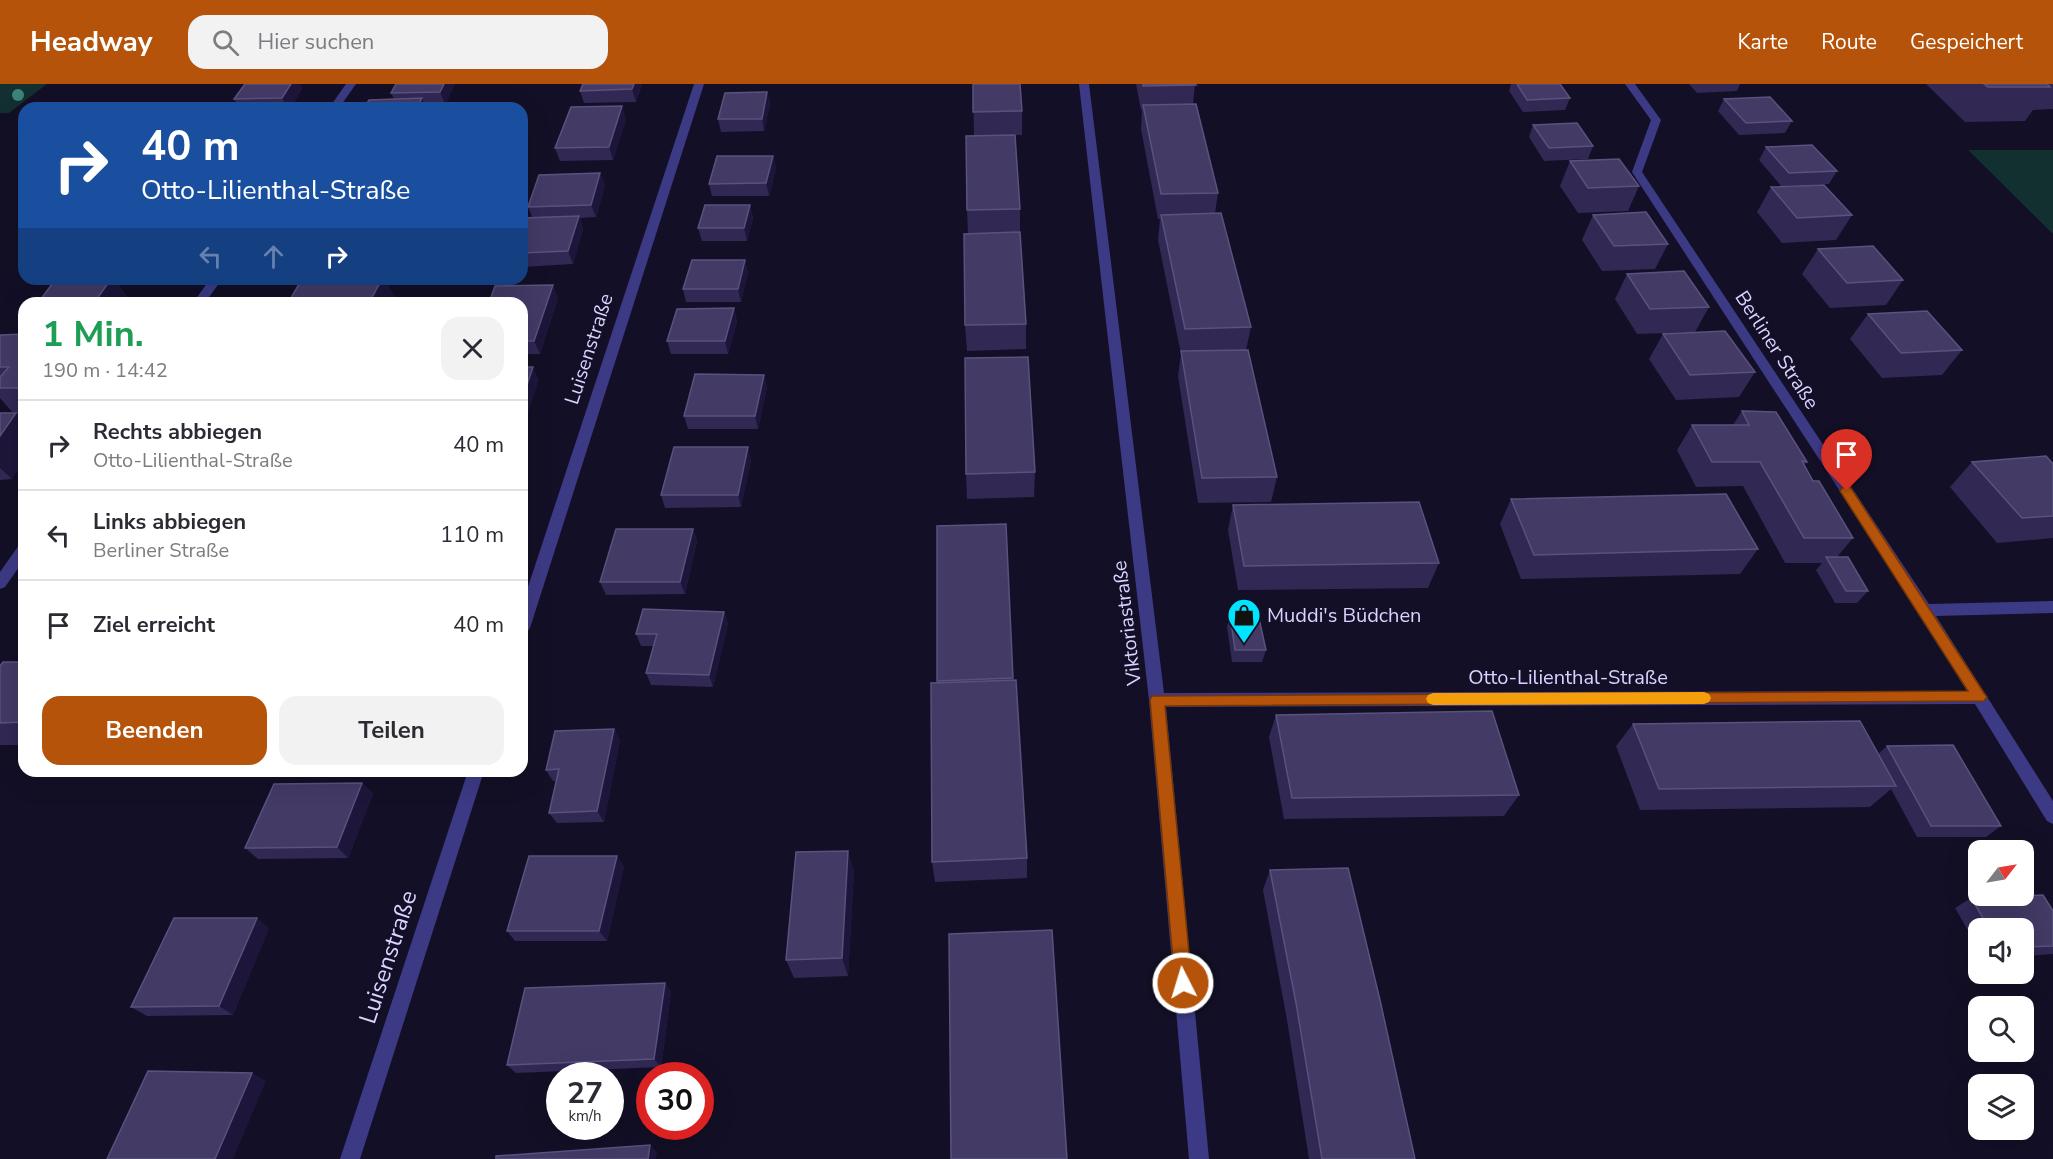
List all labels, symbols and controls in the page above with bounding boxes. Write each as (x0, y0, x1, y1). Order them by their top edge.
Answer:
search box (188, 15, 608, 69)
text: Headway (30, 23, 152, 61)
icon: search (209, 26, 242, 59)
text: Hier suchen (257, 27, 374, 57)
text: Karte (1738, 28, 1788, 56)
text: Route (1821, 28, 1877, 56)
text: Gespeichert (1910, 28, 2023, 56)
text: 40 m (141, 118, 240, 175)
icon: right (42, 126, 120, 204)
text: Otto-Lilienthal-Straße (141, 172, 410, 209)
icon: left (194, 240, 227, 273)
icon: ahead (257, 240, 290, 273)
icon: right (320, 240, 353, 273)
street label: Berliner Straße (1729, 286, 1825, 414)
street label: Luisenstraße (558, 290, 620, 408)
text: 1 Min. (42, 310, 144, 359)
button: close (441, 317, 504, 380)
text: 190 m · 14:42 (42, 357, 168, 384)
text: Rechts abbiegen (93, 417, 262, 447)
icon: right (42, 429, 75, 462)
pin (1821, 429, 1872, 491)
text: 40 m (453, 430, 504, 460)
icon: arrive (1830, 438, 1863, 471)
text: Otto-Lilienthal-Straße (93, 447, 293, 474)
text: Links abbiegen (93, 507, 246, 537)
icon: left (42, 519, 75, 552)
text: 110 m (440, 520, 504, 550)
text: Berliner Straße (93, 537, 229, 564)
street label: Viktoriastraße (1106, 559, 1148, 688)
shop icon: Muddi's Büdchen (1226, 597, 1262, 644)
place label: Muddi's Büdchen (1267, 602, 1421, 629)
icon: arrive (42, 609, 75, 642)
text: Ziel erreicht (93, 610, 215, 640)
text: 40 m (453, 610, 504, 640)
street label: Otto-Lilienthal-Straße (1468, 664, 1668, 691)
button: Beenden (42, 696, 267, 765)
button: Teilen (279, 696, 504, 765)
north arrow (1968, 840, 2034, 906)
map controls (1968, 840, 2034, 1140)
street label: Luisenstraße (351, 886, 425, 1028)
button: sound (1968, 918, 2034, 984)
position arrow (1151, 951, 1215, 1015)
button: search (1968, 996, 2034, 1062)
speed limit sign: 30 (636, 1062, 714, 1140)
text: 27 (567, 1073, 603, 1114)
button: layers (1968, 1074, 2034, 1140)
text: km/h (568, 1106, 602, 1126)

